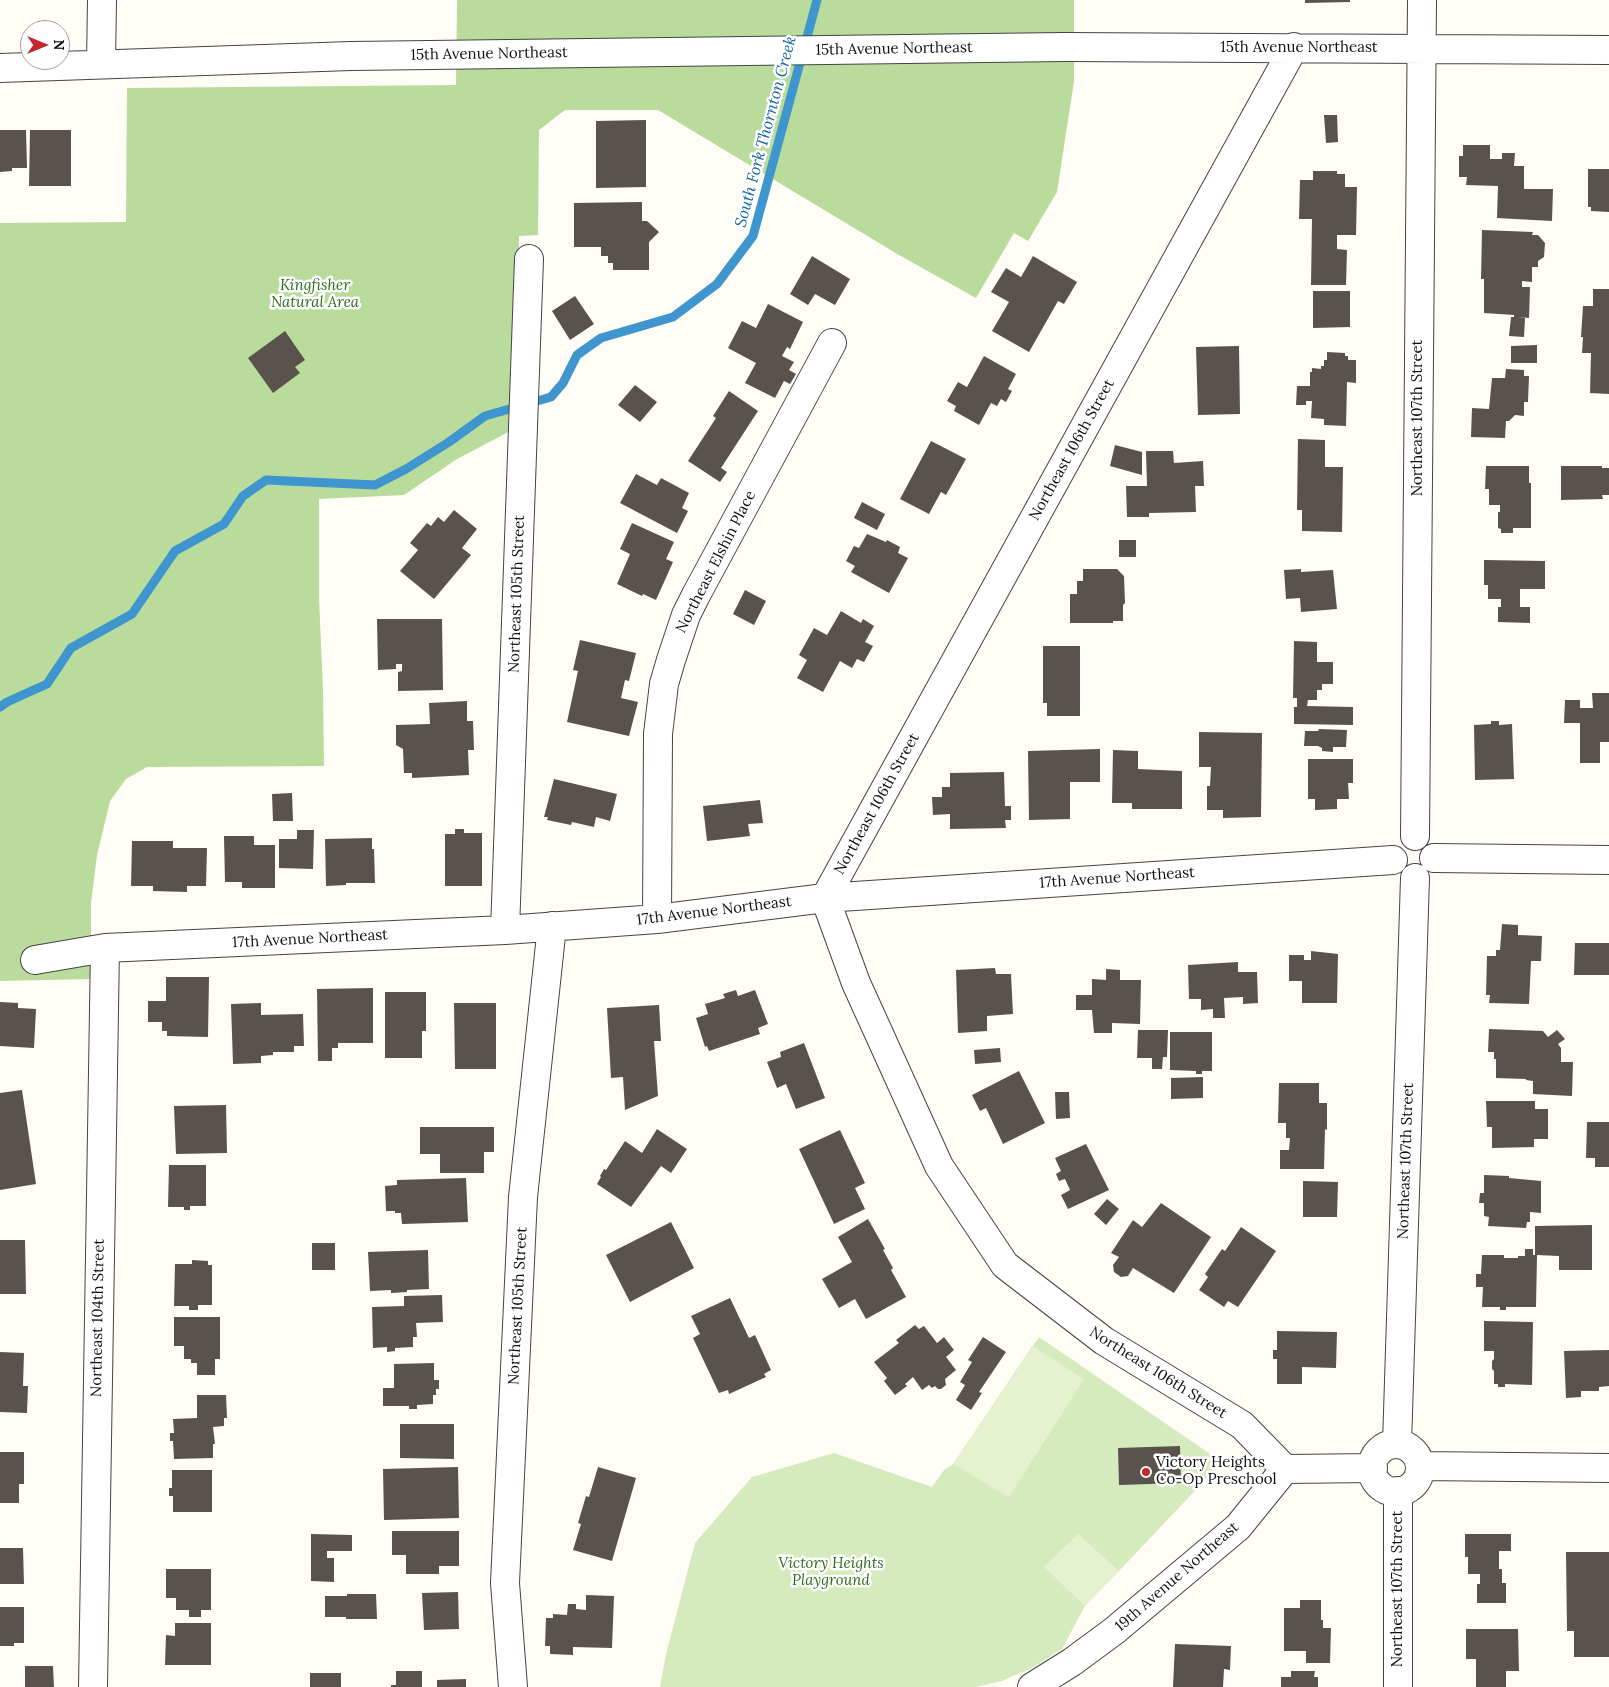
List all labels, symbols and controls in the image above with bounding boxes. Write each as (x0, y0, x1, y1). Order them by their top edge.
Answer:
north arrow (20, 20, 70, 70)
water label: South Fork Thornton Creek (731, 34, 801, 230)
street label: 15th Avenue Northeast (815, 39, 973, 59)
street label: 15th Avenue Northeast (1220, 39, 1378, 57)
text: N (50, 40, 68, 50)
street label: 15th Avenue Northeast (410, 44, 568, 64)
park label: Kingfisher Natural Area (271, 277, 359, 312)
street label: Northeast 107th Street (1409, 340, 1427, 496)
street label: Northeast 106th Street (1026, 376, 1118, 524)
street label: Northeast Elshin Place (672, 488, 760, 636)
street label: Northeast 105th Street (505, 515, 529, 673)
street label: Northeast 106th Street (831, 730, 923, 878)
street label: 17th Avenue Northeast (1039, 864, 1195, 892)
street label: 17th Avenue Northeast (635, 893, 793, 929)
street label: 17th Avenue Northeast (232, 926, 388, 952)
street label: Northeast 107th Street (1394, 1082, 1418, 1240)
street label: Northeast 105th Street (505, 1227, 531, 1385)
street label: Northeast 104th Street (88, 1239, 108, 1397)
street label: Northeast 106th Street (1086, 1323, 1230, 1423)
place label: Victory Heights Co-Op Preschool (1156, 1454, 1277, 1489)
marker: Victory Heights Co-Op Preschool (1140, 1466, 1152, 1478)
street label: Northeast 107th Street (1389, 1511, 1407, 1667)
street label: 19th Avenue Northeast (1112, 1518, 1242, 1636)
park label: Victory Heights Playground (778, 1555, 884, 1590)

